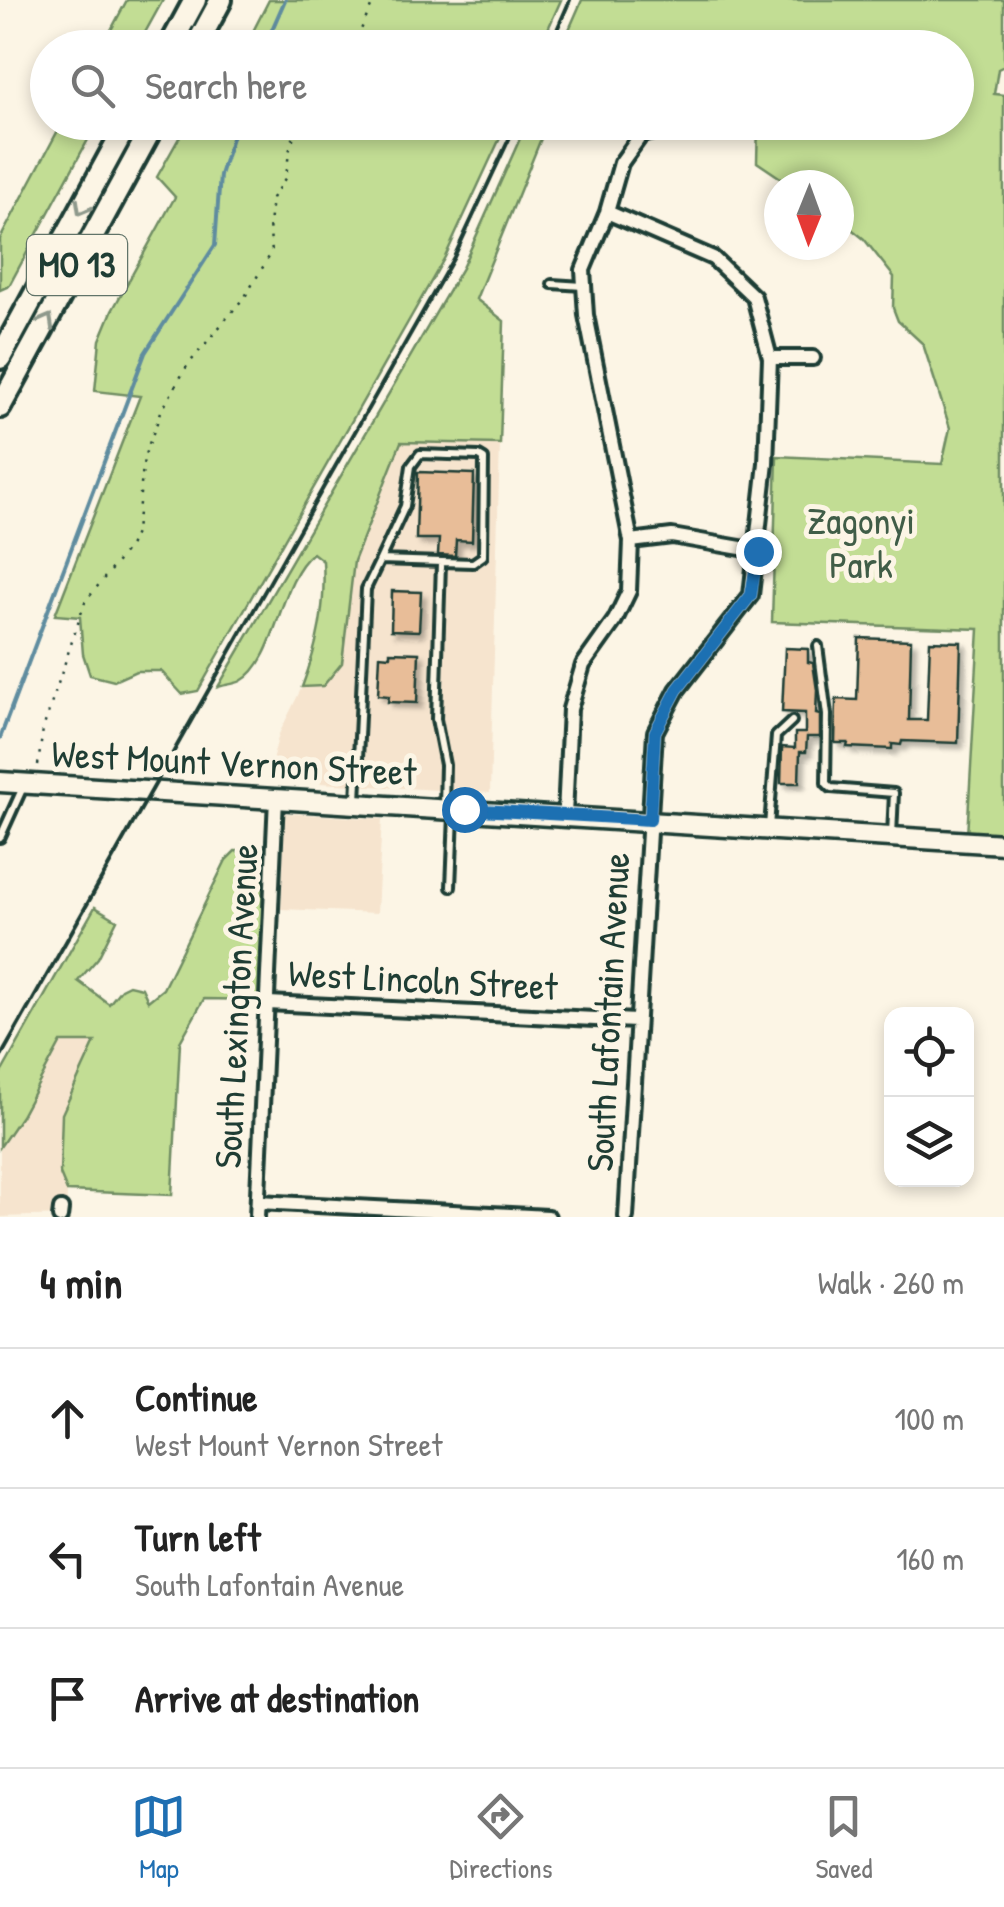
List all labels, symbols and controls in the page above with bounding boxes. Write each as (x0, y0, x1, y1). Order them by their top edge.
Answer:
search box (30, 30, 974, 140)
icon: search (65, 58, 120, 113)
text: Search here (145, 59, 307, 111)
north arrow (764, 170, 854, 260)
one-way arrow (74, 198, 94, 216)
road number: MO 13 (27, 235, 127, 295)
one-way arrow (34, 314, 54, 332)
park label: Zagonyi Park (807, 494, 915, 590)
route end (736, 529, 782, 575)
street label: West Mount Vernon Street (50, 726, 419, 798)
route start (442, 787, 488, 833)
street label: South Lexington Avenue (201, 842, 269, 1170)
street label: South Lafontain Avenue (573, 851, 641, 1173)
street label: West Lincoln Street (287, 946, 560, 1012)
map controls (884, 1007, 974, 1187)
button: locate (884, 1007, 974, 1097)
button: layers (884, 1097, 974, 1187)
text: 4 min (40, 1254, 122, 1311)
text: Walk · 260 m (818, 1261, 964, 1304)
text: Continue (135, 1371, 257, 1423)
icon: ahead (40, 1391, 95, 1446)
text: 100 m (895, 1397, 964, 1440)
text: West Mount Vernon Street (135, 1423, 442, 1466)
text: Turn left (135, 1511, 260, 1563)
icon: left (40, 1531, 95, 1586)
text: 160 m (896, 1537, 964, 1580)
text: South Lafontain Avenue (135, 1563, 404, 1606)
icon: arrive (40, 1671, 95, 1726)
text: Arrive at destination (135, 1672, 419, 1724)
tab: Map (131, 1789, 186, 1887)
tab: Directions (449, 1789, 552, 1887)
tab: Saved (815, 1789, 873, 1887)

